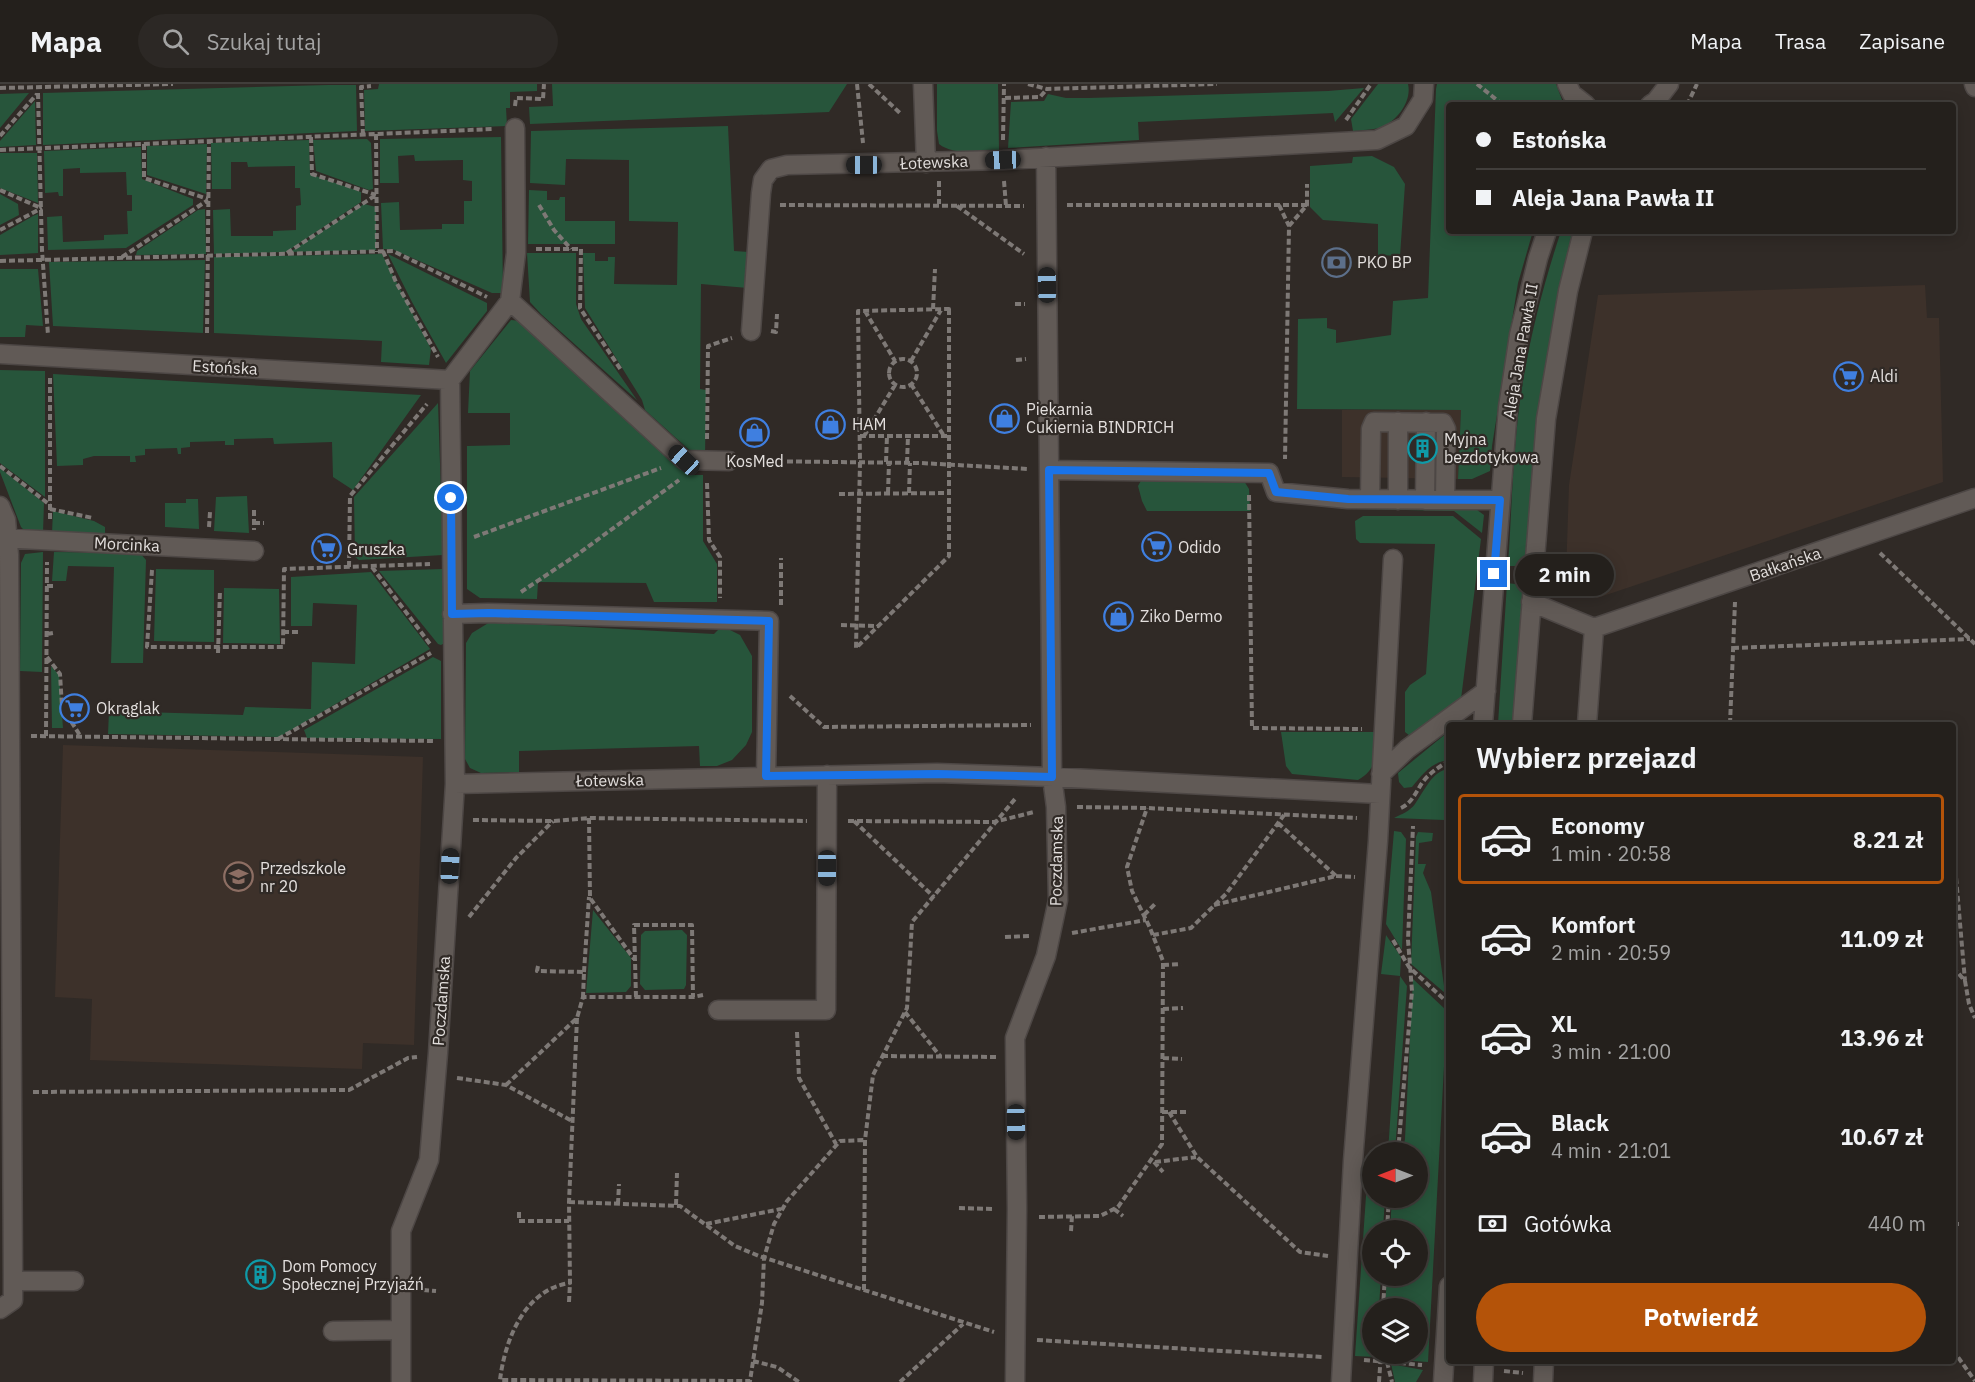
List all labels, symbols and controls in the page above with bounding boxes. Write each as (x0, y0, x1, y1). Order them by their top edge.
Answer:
search box (138, 14, 558, 68)
text: Mapa (30, 23, 102, 60)
icon: search (159, 25, 192, 58)
text: Szukaj tutaj (207, 27, 321, 56)
text: Mapa (1690, 27, 1742, 55)
text: Trasa (1775, 27, 1826, 55)
text: Zapisane (1859, 27, 1945, 55)
text: Estońska (1512, 125, 1606, 154)
car (985, 150, 1021, 170)
street label: Łotewska (899, 151, 969, 173)
car (846, 156, 882, 174)
text: Aleja Jana Pawła II (1512, 183, 1714, 212)
bank icon: PKO BP (1320, 246, 1352, 278)
place label: PKO BP (1357, 252, 1412, 272)
car (1038, 267, 1056, 303)
street label: Aleja Jana Pawła II (1498, 281, 1542, 421)
street label: Estońska (192, 355, 259, 379)
supermarket icon: Aldi (1833, 360, 1865, 392)
place label: Aldi (1870, 366, 1898, 386)
place label: Piekarnia Cukiernia BINDRICH (1026, 399, 1174, 437)
shop icon: Piekarnia Cukiernia BINDRICH (989, 402, 1021, 434)
shop icon: HAM (815, 408, 847, 440)
place label: HAM (852, 414, 887, 434)
shop icon: KosMed (739, 417, 771, 449)
place label: Myjna bezdotykowa (1444, 429, 1539, 467)
building icon: Myjna bezdotykowa (1407, 432, 1439, 464)
car (665, 441, 703, 479)
place label: KosMed (726, 451, 784, 471)
route start (437, 484, 464, 511)
supermarket icon: Odido (1141, 531, 1173, 563)
street label: Morcinka (94, 532, 161, 556)
supermarket icon: Gruszka (310, 533, 342, 565)
place label: Odido (1178, 537, 1221, 557)
place label: Gruszka (347, 539, 405, 559)
street label: Bałkańska (1747, 542, 1824, 586)
callout: 2 min (1515, 553, 1614, 595)
route end (1480, 560, 1507, 587)
text: 2 min (1538, 561, 1591, 588)
shop icon: Ziko Dermo (1103, 600, 1135, 632)
place label: Ziko Dermo (1140, 606, 1223, 626)
supermarket icon: Okrąglak (59, 692, 91, 724)
place label: Okrąglak (96, 698, 160, 718)
text: Wybierz przejazd (1476, 740, 1697, 775)
street label: Łotewska (575, 769, 645, 791)
text: Economy (1551, 811, 1645, 840)
icon: car (1479, 812, 1533, 866)
street label: Poczdamska (1045, 815, 1067, 906)
text: 8.21 zł (1853, 825, 1923, 854)
text: 1 min · 20:58 (1551, 840, 1671, 867)
car (440, 848, 460, 884)
car (818, 850, 836, 886)
place label: Przedszkole nr 20 (260, 858, 346, 896)
school or university icon: Przedszkole nr 20 (223, 861, 255, 893)
text: Komfort (1551, 910, 1636, 939)
icon: car (1479, 911, 1533, 965)
text: 11.09 zł (1840, 924, 1923, 953)
text: 2 min · 20:59 (1551, 939, 1671, 966)
street label: Poczdamska (428, 955, 454, 1047)
text: XL (1551, 1009, 1577, 1038)
icon: car (1479, 1010, 1533, 1064)
text: 13.96 zł (1840, 1023, 1923, 1052)
text: 3 min · 21:00 (1551, 1038, 1671, 1065)
car (1007, 1104, 1025, 1140)
text: Black (1551, 1108, 1609, 1137)
icon: car (1479, 1109, 1533, 1163)
text: 10.67 zł (1840, 1122, 1923, 1151)
text: 4 min · 21:01 (1551, 1137, 1671, 1164)
north arrow (1362, 1142, 1428, 1208)
map controls (1362, 1142, 1428, 1364)
icon: cash (1476, 1207, 1509, 1240)
text: Gotówka (1524, 1209, 1612, 1238)
text: 440 m (1868, 1210, 1926, 1237)
button: locate (1362, 1220, 1428, 1286)
place label: Dom Pomocy Społecznej Przyjaźń (282, 1256, 424, 1294)
building icon: Dom Pomocy Społecznej Przyjaźń (245, 1259, 277, 1291)
button: Potwierdź (1476, 1283, 1926, 1352)
button: layers (1362, 1298, 1428, 1364)

